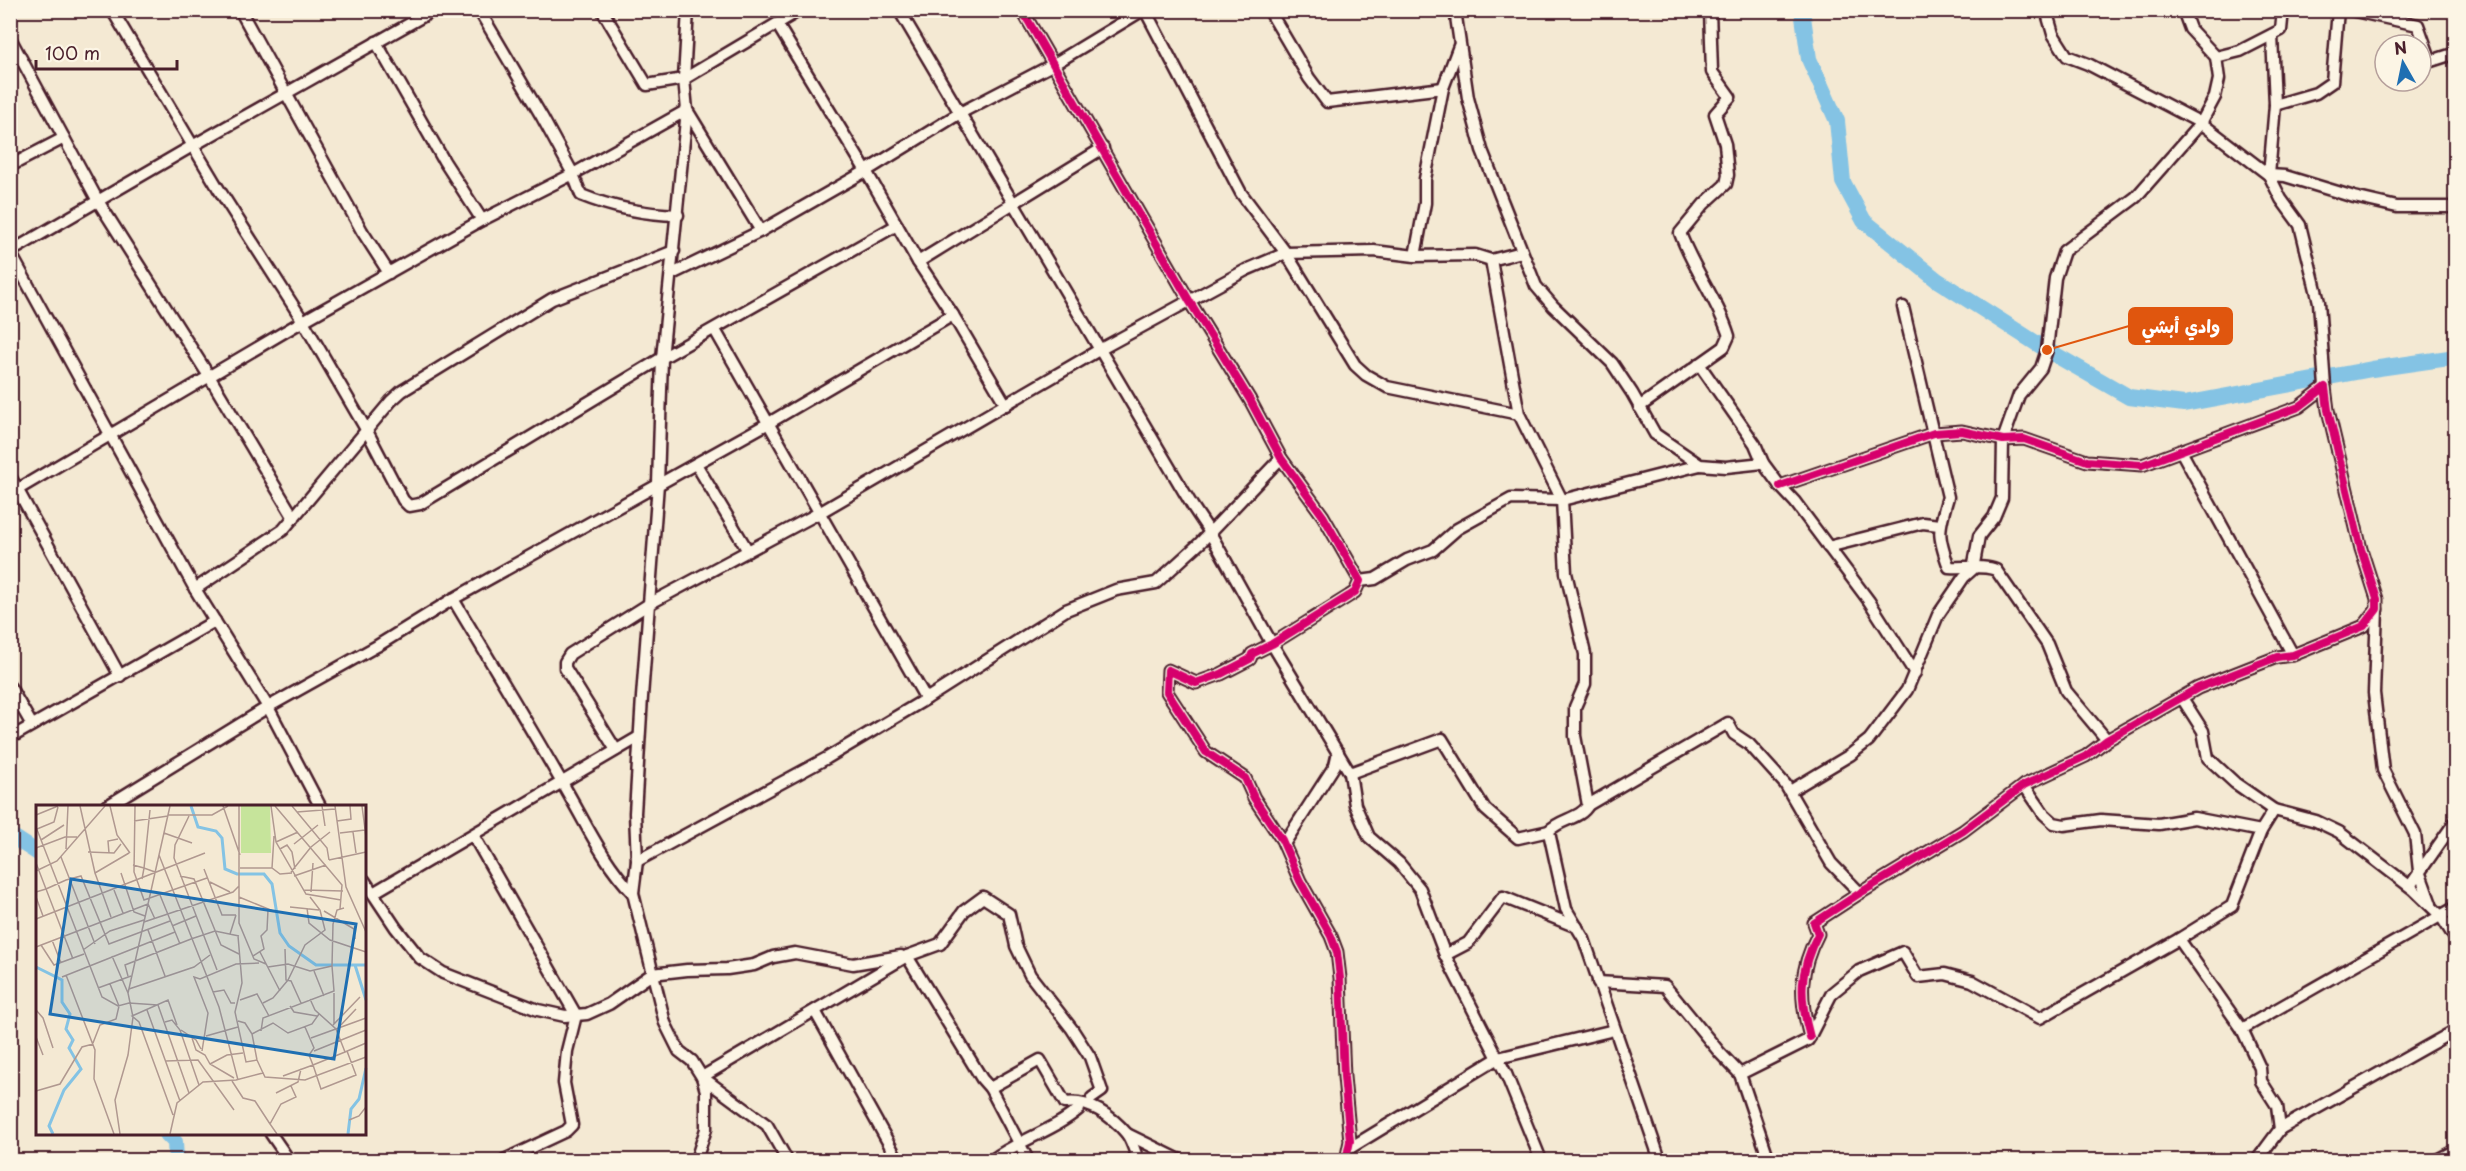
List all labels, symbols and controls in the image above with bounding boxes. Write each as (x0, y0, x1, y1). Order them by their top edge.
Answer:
scale bar (36, 33, 177, 71)
north arrow (2373, 33, 2433, 93)
text: N (2392, 34, 2409, 60)
text: 100 m (45, 39, 100, 66)
callout: وادي أبشي (2129, 308, 2232, 344)
text: وادي أبشي (2142, 312, 2220, 343)
inset map (36, 805, 366, 1135)

